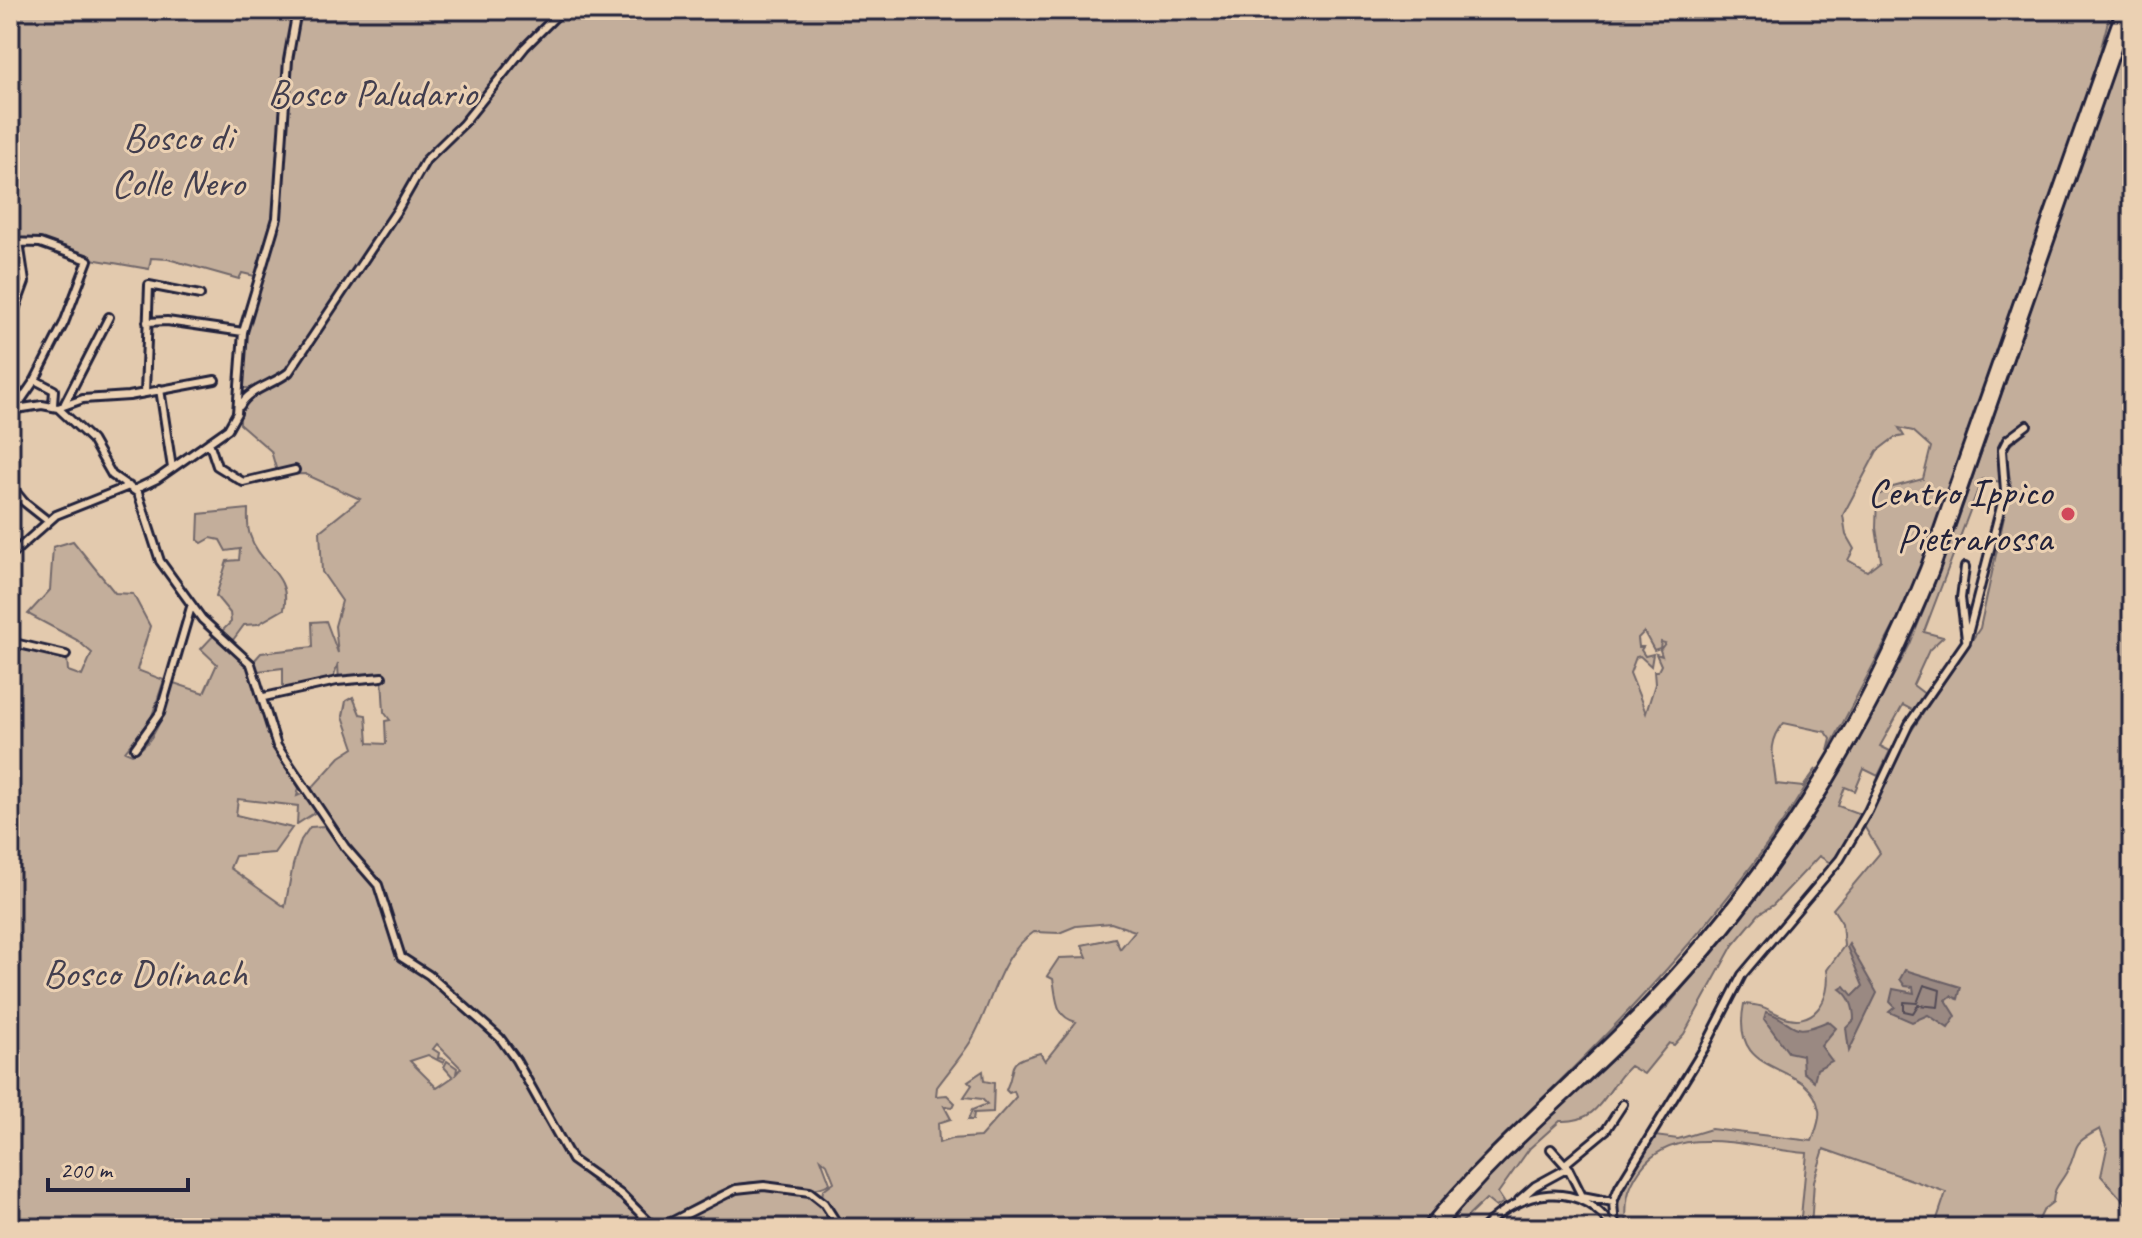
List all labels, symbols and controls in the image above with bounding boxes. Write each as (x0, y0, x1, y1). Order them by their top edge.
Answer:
park label: Bosco Paludario (268, 68, 478, 118)
park label: Bosco di Colle Nero (111, 112, 247, 208)
place label: Centro Ippico Pietrarossa (1868, 467, 2055, 563)
marker: Centro Ippico Pietrarossa (2059, 505, 2077, 523)
park label: Bosco Dolinach (43, 948, 248, 998)
scale bar (48, 1142, 188, 1192)
text: 200 m (60, 1155, 114, 1185)

